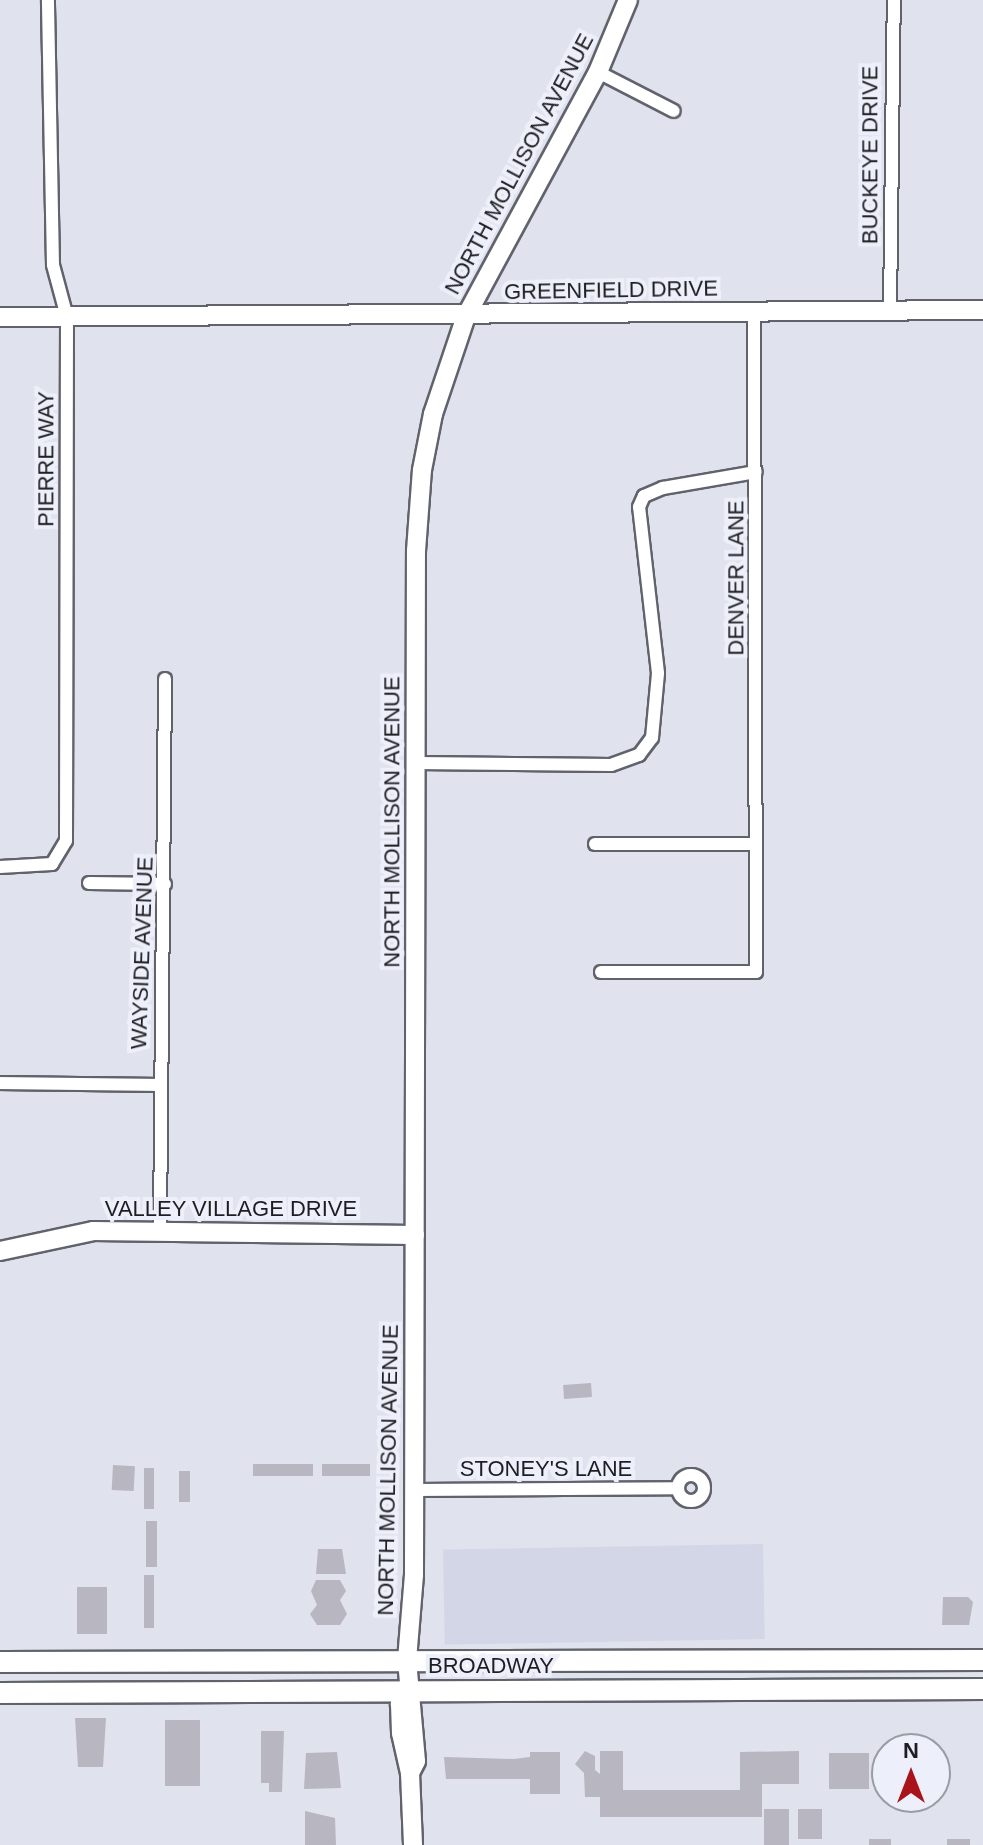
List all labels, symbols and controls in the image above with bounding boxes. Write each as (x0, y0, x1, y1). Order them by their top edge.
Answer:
street label: NORTH MOLLISON AVENUE (439, 29, 599, 299)
street label: BUCKEYE DRIVE (857, 66, 883, 244)
street label: GREENFIELD DRIVE (504, 275, 718, 305)
street label: PIERRE WAY (33, 391, 59, 527)
street label: DENVER LANE (723, 500, 749, 656)
street label: NORTH MOLLISON AVENUE (379, 676, 405, 968)
street label: WAYSIDE AVENUE (125, 856, 159, 1050)
street label: VALLEY VILLAGE DRIVE (105, 1196, 357, 1222)
street label: NORTH MOLLISON AVENUE (372, 1324, 404, 1616)
street label: STONEY'S LANE (460, 1456, 632, 1482)
street label: BROADWAY (428, 1653, 554, 1679)
north arrow (871, 1733, 951, 1813)
text: N (903, 1738, 919, 1763)

